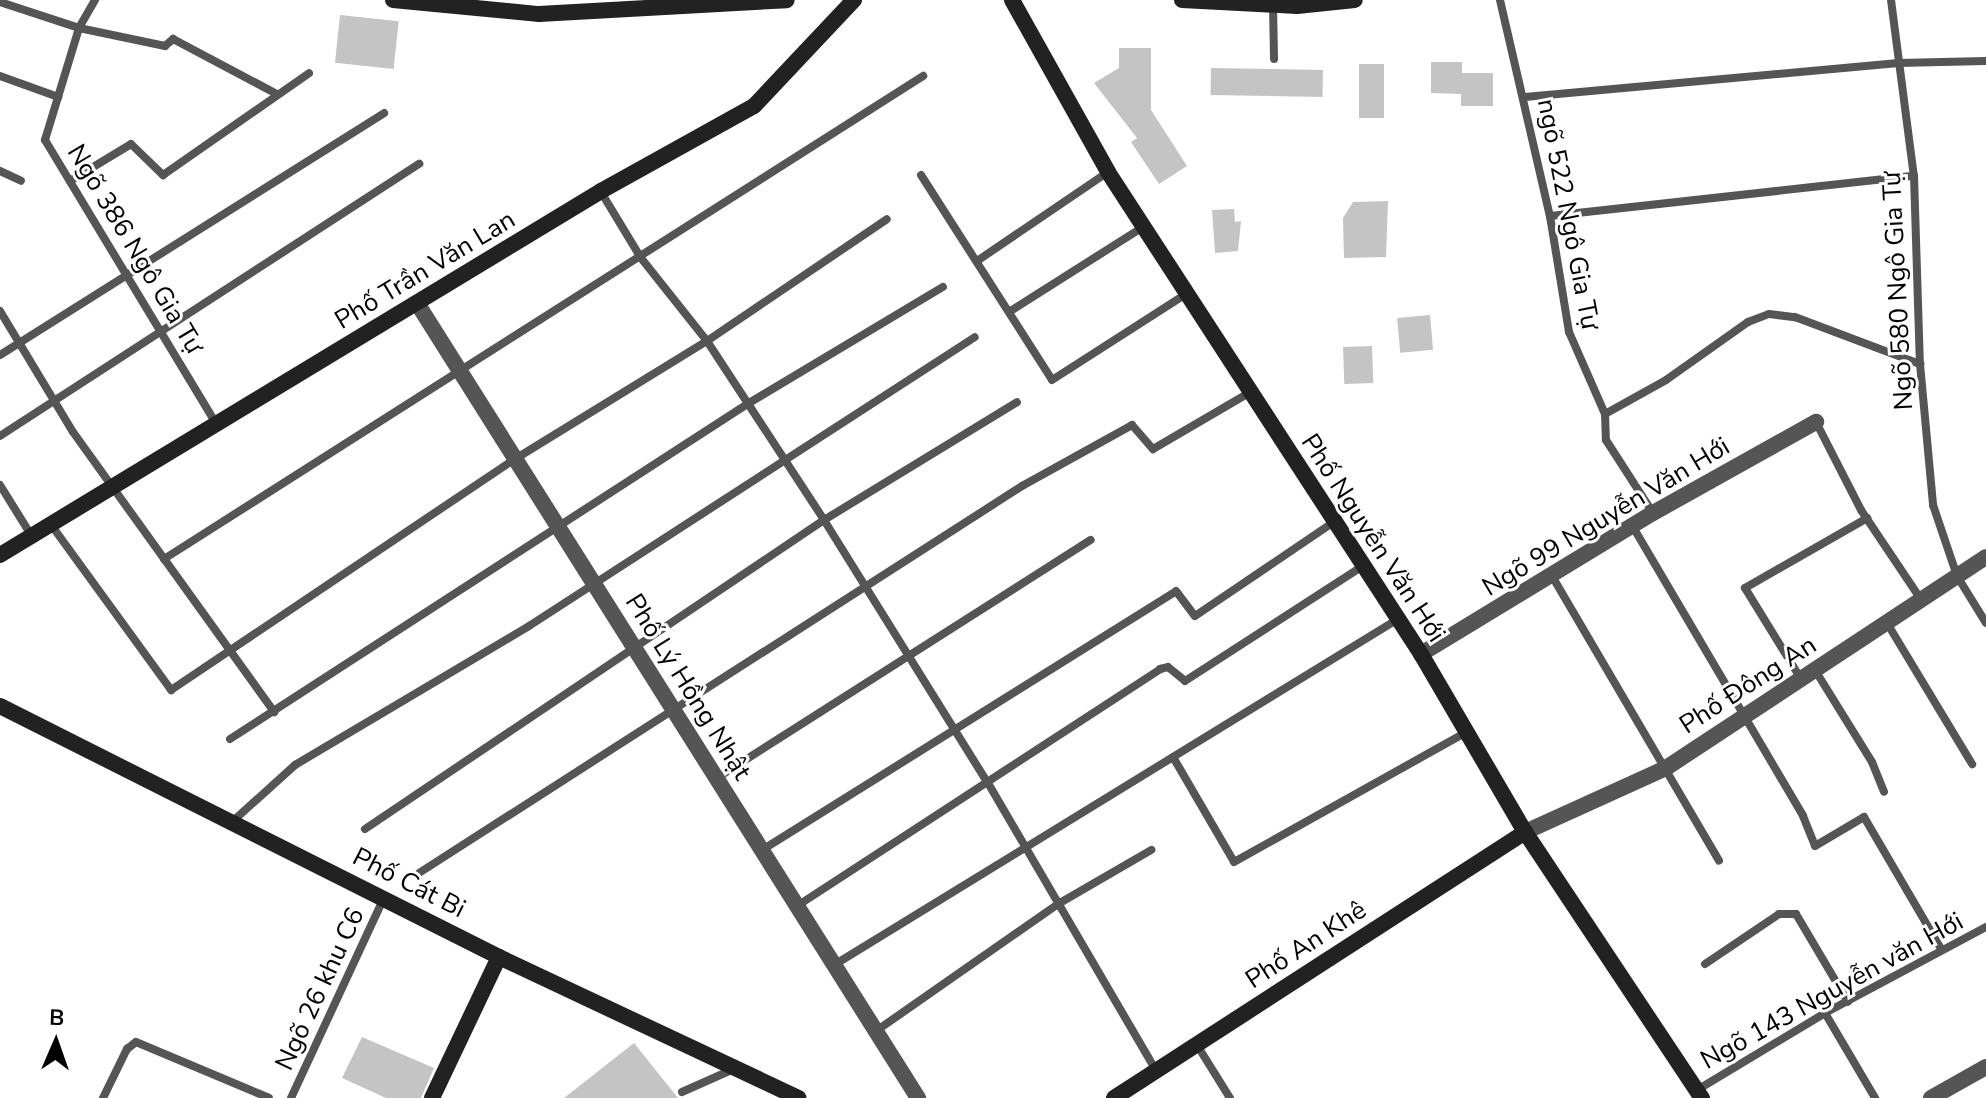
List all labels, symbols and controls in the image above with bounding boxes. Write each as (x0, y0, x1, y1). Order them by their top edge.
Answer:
street label: ngõ 522 Ngô Gia Tự (1530, 96, 1606, 332)
street label: Ngõ 386 Ngô Gia Tự (60, 139, 210, 359)
street label: Ngõ 580 Ngô Gia Tự (1876, 171, 1920, 411)
street label: Phố Trần Văn Lan (329, 204, 521, 336)
street label: Phố Nguyễn Văn Hới (1294, 428, 1452, 648)
street label: Ngõ 99 Nguyễn Văn Hới (1477, 431, 1735, 603)
street label: Phố Lý Hồng Nhật (618, 588, 758, 786)
street label: Phố Đông An (1674, 629, 1822, 741)
street label: Phố Cát Bi (347, 841, 471, 925)
street label: Phố An Khê (1240, 894, 1372, 996)
street label: Ngõ 26 khu C6 (269, 903, 371, 1075)
street label: Ngõ 143 Nguyễn văn Hới (1695, 906, 1969, 1076)
north arrow (16, 1002, 96, 1082)
text: B (49, 1003, 65, 1033)

